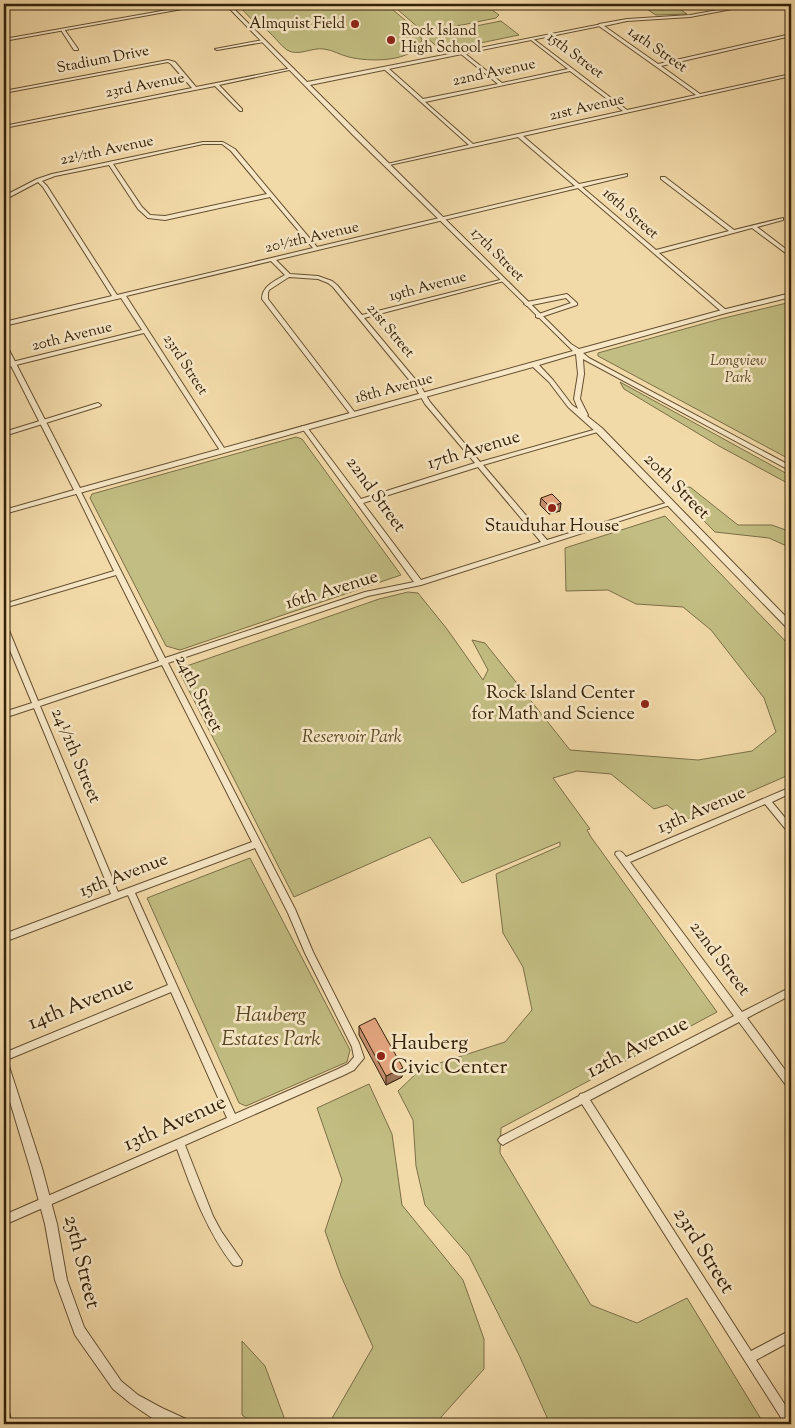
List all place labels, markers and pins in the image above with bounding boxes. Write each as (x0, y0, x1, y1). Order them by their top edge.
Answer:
place label: Almquist Field (249, 14, 346, 35)
marker: Almquist Field (349, 18, 361, 30)
place label: Rock Island High School (401, 21, 481, 59)
marker: Rock Island High School (385, 34, 397, 46)
marker: Stauduhar House (546, 502, 558, 514)
place label: Stauduhar House (485, 514, 619, 540)
place label: Rock Island Center for Math and Science (471, 681, 635, 728)
marker: Rock Island Center for Math and Science (639, 698, 651, 710)
place label: Hauberg Civic Center (391, 1029, 508, 1083)
marker: Hauberg Civic Center (375, 1050, 387, 1062)

